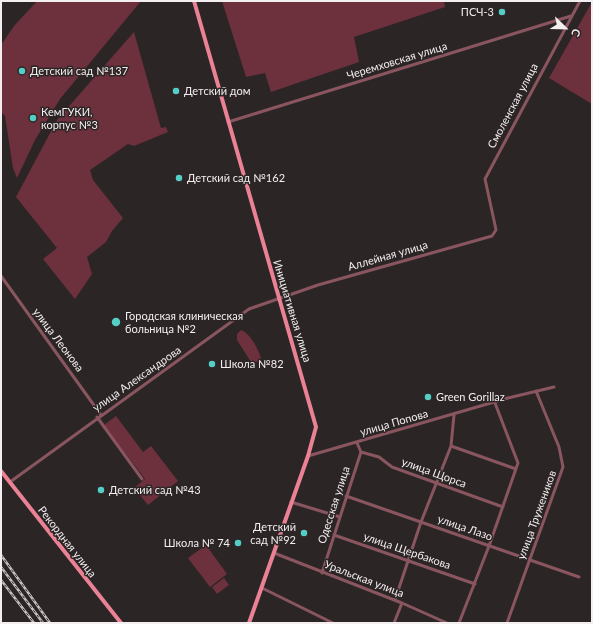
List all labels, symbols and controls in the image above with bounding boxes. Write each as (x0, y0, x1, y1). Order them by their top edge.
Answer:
place label: ПСЧ-3 (461, 5, 494, 19)
marker: ПСЧ-3 (497, 7, 507, 17)
north arrow (545, 8, 585, 48)
text: С (569, 27, 584, 39)
street label: Черемховская улица (345, 39, 449, 83)
street label: Смоленская улица (485, 61, 541, 151)
place label: Детский сад №137 (30, 64, 128, 78)
marker: Детский сад №137 (17, 66, 27, 76)
place label: Детский дом (184, 84, 251, 98)
marker: Детский дом (171, 86, 181, 96)
place label: КемГУКИ, корпус №3 (41, 105, 98, 131)
marker: КемГУКИ, корпус №3 (28, 113, 38, 123)
place label: Детский сад №162 (187, 171, 285, 185)
marker: Детский сад №162 (174, 173, 184, 183)
street label: Аллейная улица (347, 238, 429, 274)
street label: Инициативная улица (270, 258, 314, 364)
street label: улица Леонова (30, 306, 86, 374)
place label: Городская клиническая больница №2 (125, 309, 243, 335)
marker: Городская клиническая больница №2 (110, 316, 122, 328)
street label: улица Александрова (90, 343, 184, 415)
place label: Школа №82 (220, 357, 284, 371)
marker: Школа №82 (207, 359, 217, 369)
place label: Green Gorillaz (436, 390, 505, 404)
marker: Green Gorillaz (423, 392, 433, 402)
street label: улица Попова (358, 407, 430, 439)
street label: улица Щорса (400, 455, 468, 491)
street label: Одесская улица (315, 465, 353, 545)
street label: улица Тружеников (515, 469, 559, 561)
place label: Детский сад №43 (109, 483, 201, 497)
marker: Детский сад №43 (96, 485, 106, 495)
street label: Рекордная улица (35, 504, 99, 580)
street label: улица Лазо (436, 512, 494, 544)
place label: Детский сад №92 (250, 520, 296, 546)
marker: Детский сад №92 (299, 528, 309, 538)
street label: улица Щербакова (362, 530, 452, 572)
place label: Школа № 74 (164, 536, 230, 550)
marker: Школа № 74 (233, 538, 243, 548)
street label: Уральская улица (322, 558, 406, 600)

